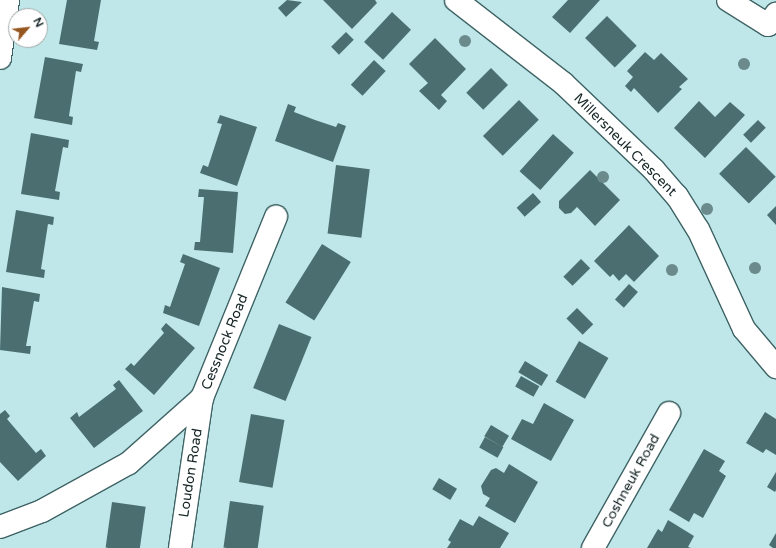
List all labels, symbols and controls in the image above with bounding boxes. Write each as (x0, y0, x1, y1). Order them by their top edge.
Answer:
north arrow (8, 8, 48, 48)
text: N (30, 16, 46, 30)
street label: Millersneuk Crescent (570, 90, 680, 200)
street label: Cessnock Road (198, 292, 252, 392)
street label: Loudon Road (176, 427, 206, 519)
street label: Coshneuk Road (598, 431, 664, 531)

